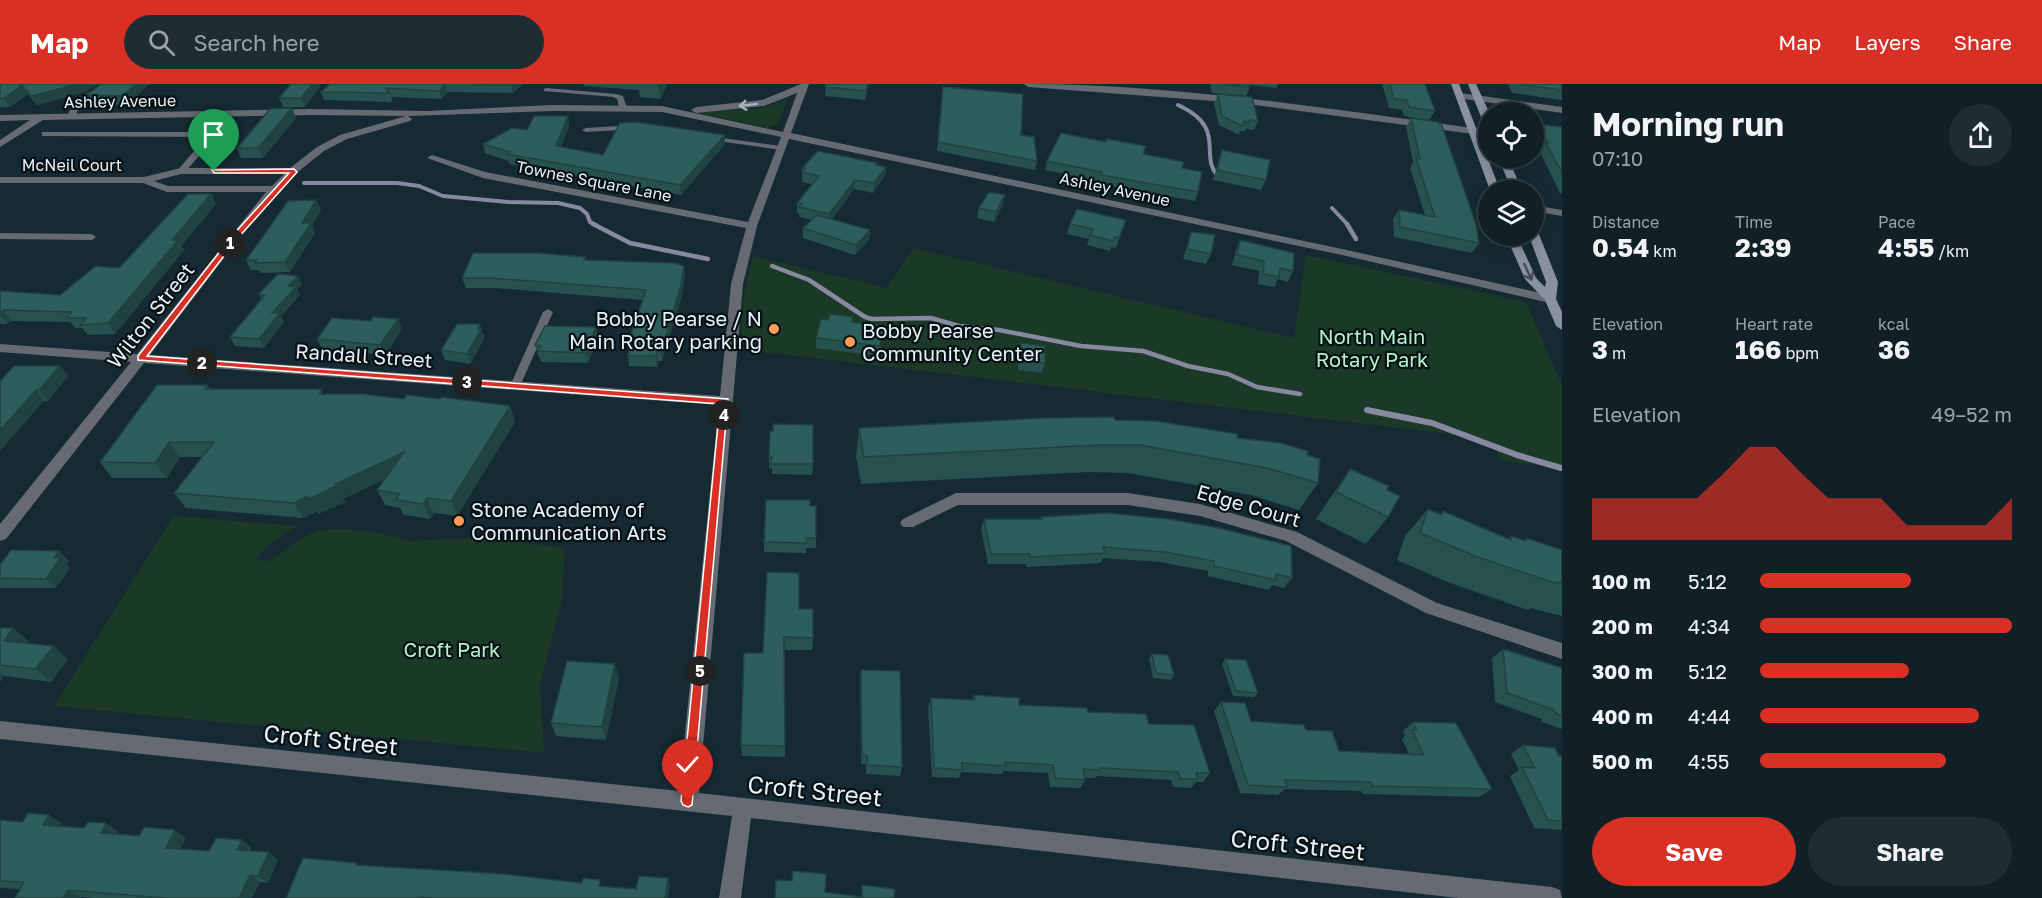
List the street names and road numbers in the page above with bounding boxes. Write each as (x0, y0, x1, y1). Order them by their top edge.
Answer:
street label: Ashley Avenue (64, 90, 176, 112)
street label: McNeil Court (22, 155, 122, 175)
street label: Townes Square Lane (514, 156, 674, 206)
street label: Ashley Avenue (1058, 168, 1172, 210)
street label: Wilton Street (101, 258, 199, 372)
street label: Randall Street (295, 338, 433, 372)
street label: Edge Court (1194, 479, 1304, 531)
street label: Croft Street (262, 718, 400, 760)
street label: Croft Street (746, 769, 884, 811)
street label: Croft Street (1229, 823, 1367, 865)

